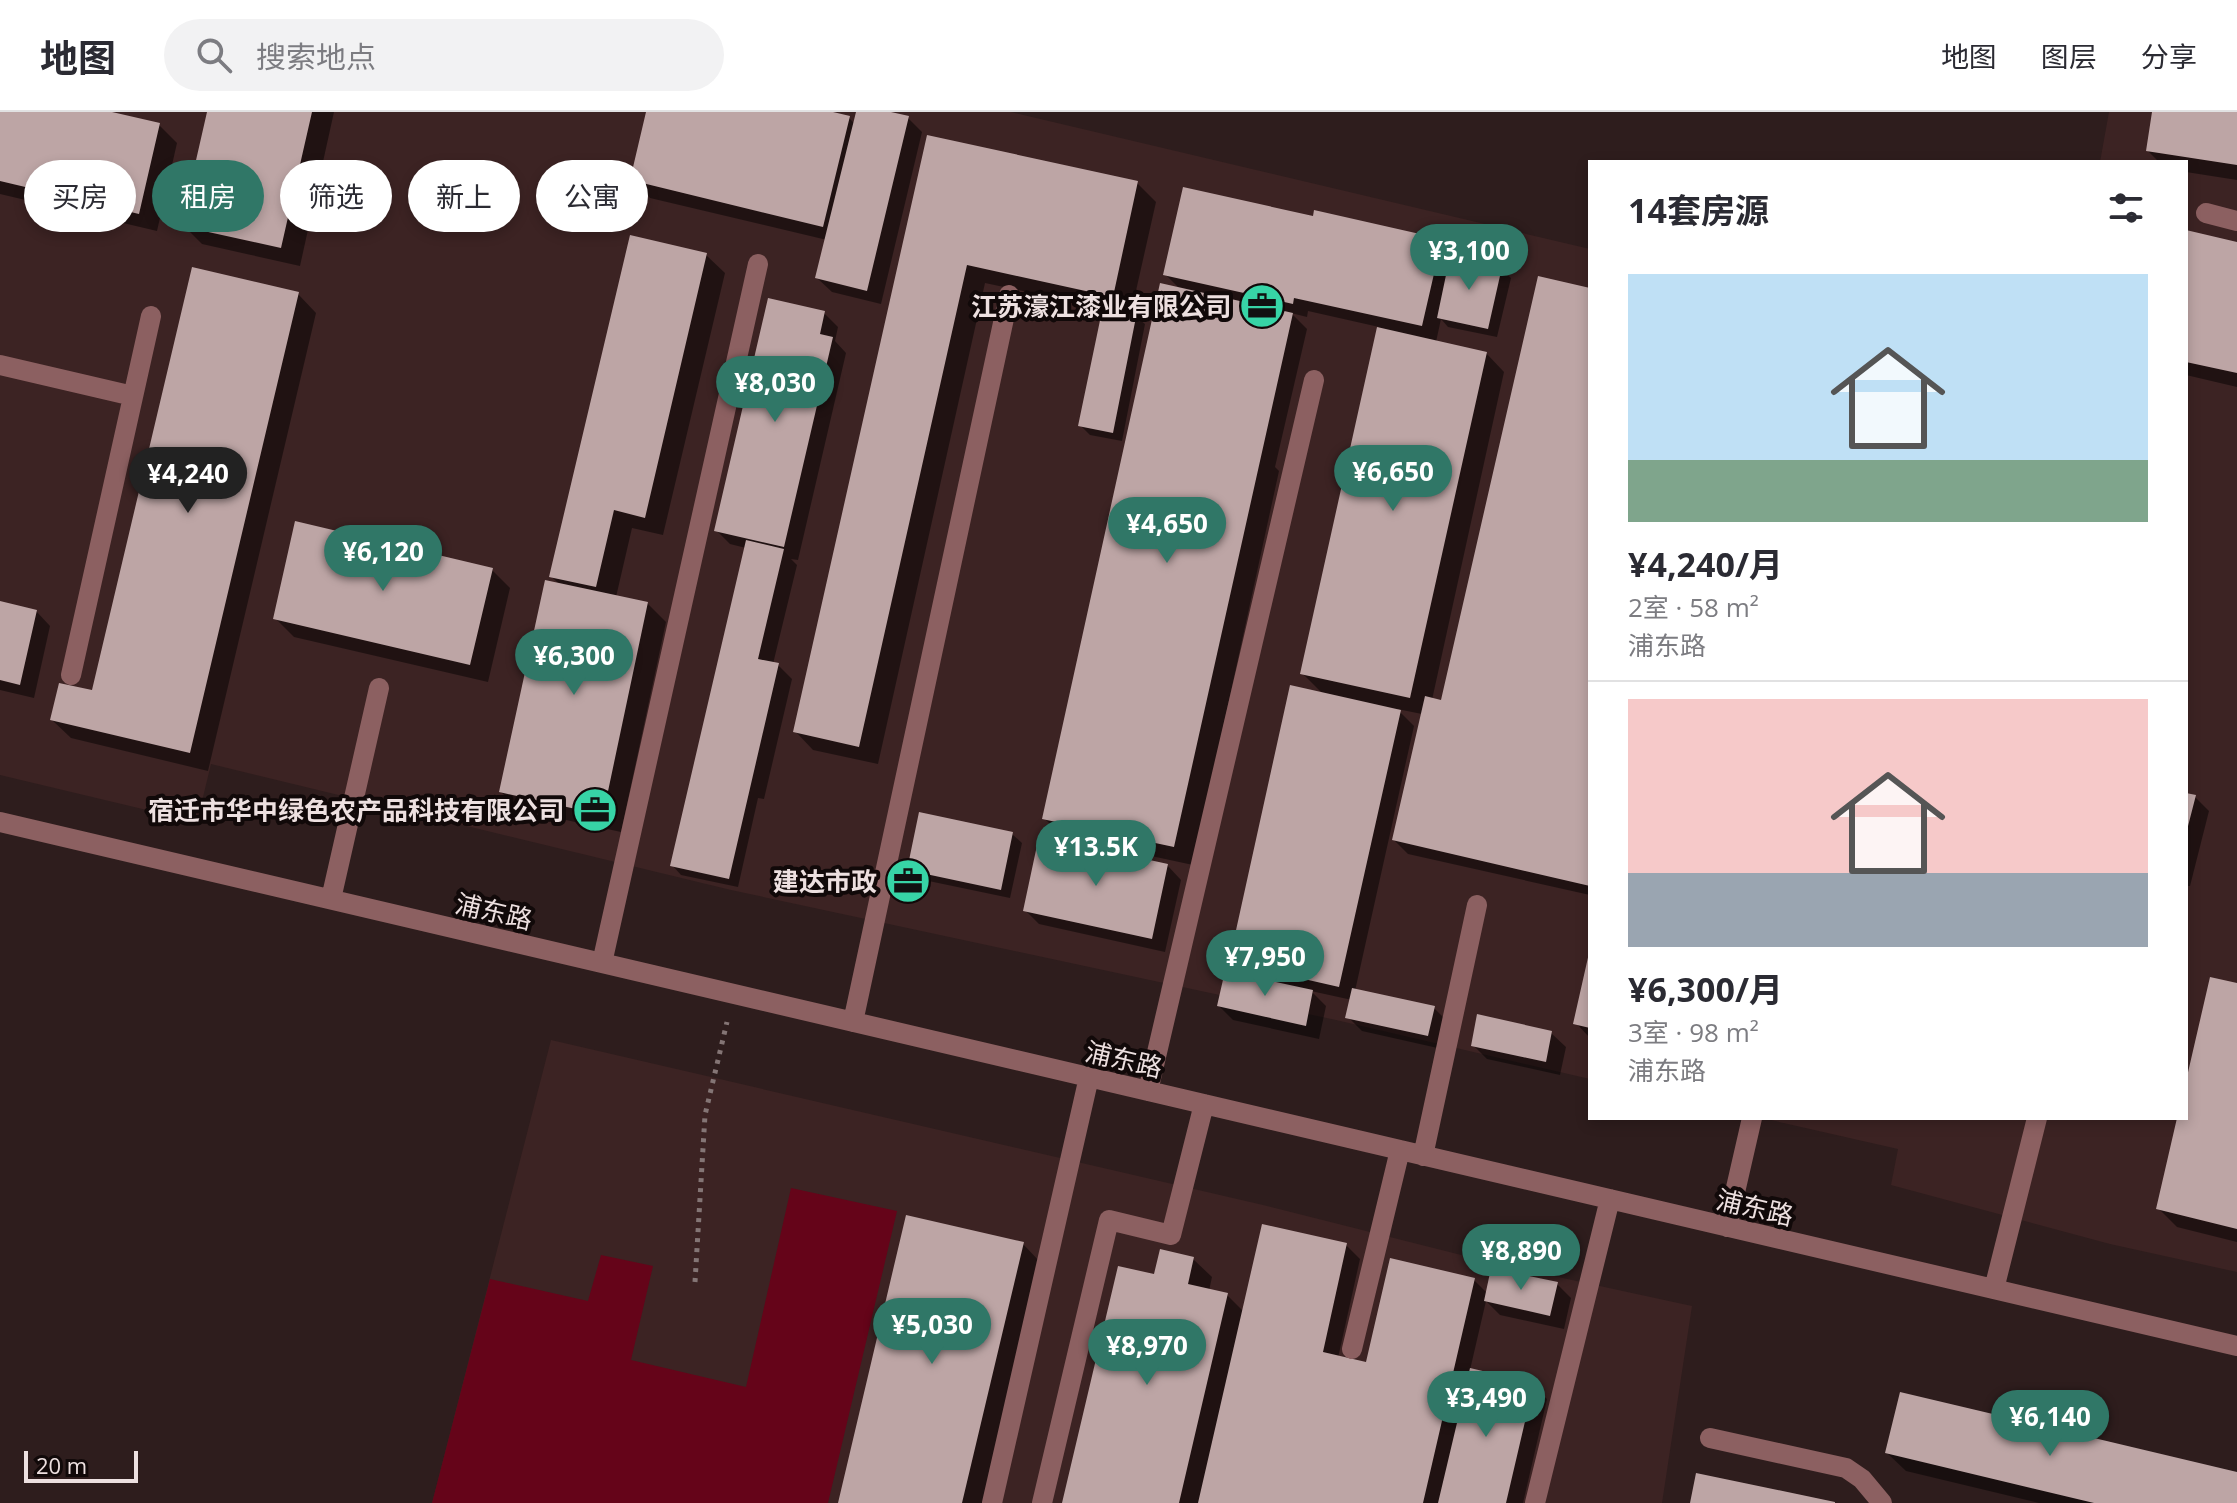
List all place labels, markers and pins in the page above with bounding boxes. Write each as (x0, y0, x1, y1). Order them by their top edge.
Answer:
pin: ¥3,100 (1404, 224, 1534, 292)
office icon: 江苏濠江漆业有限公司 (1238, 282, 1286, 330)
place label: 江苏濠江漆业有限公司 (971, 288, 1231, 324)
pin: ¥8,030 (710, 356, 840, 424)
pin: ¥6,650 (1328, 445, 1458, 513)
pin: ¥4,240 (123, 447, 253, 515)
pin: ¥4,650 (1102, 497, 1232, 565)
pin: ¥6,120 (318, 525, 448, 593)
pin: ¥6,300 (509, 629, 639, 697)
office icon: 宿迁市华中绿色农产品科技有限公司 (571, 786, 619, 834)
place label: 宿迁市华中绿色农产品科技有限公司 (148, 792, 564, 828)
pin: ¥13.5K (1031, 820, 1161, 888)
office icon: 建达市政 (884, 857, 932, 905)
place label: 建达市政 (773, 863, 877, 899)
pin: ¥7,950 (1200, 930, 1330, 998)
pin: ¥8,890 (1456, 1224, 1586, 1292)
pin: ¥5,030 (867, 1298, 997, 1366)
pin: ¥8,970 (1082, 1319, 1212, 1387)
pin: ¥3,490 (1421, 1371, 1551, 1439)
pin: ¥6,140 (1985, 1390, 2115, 1458)

